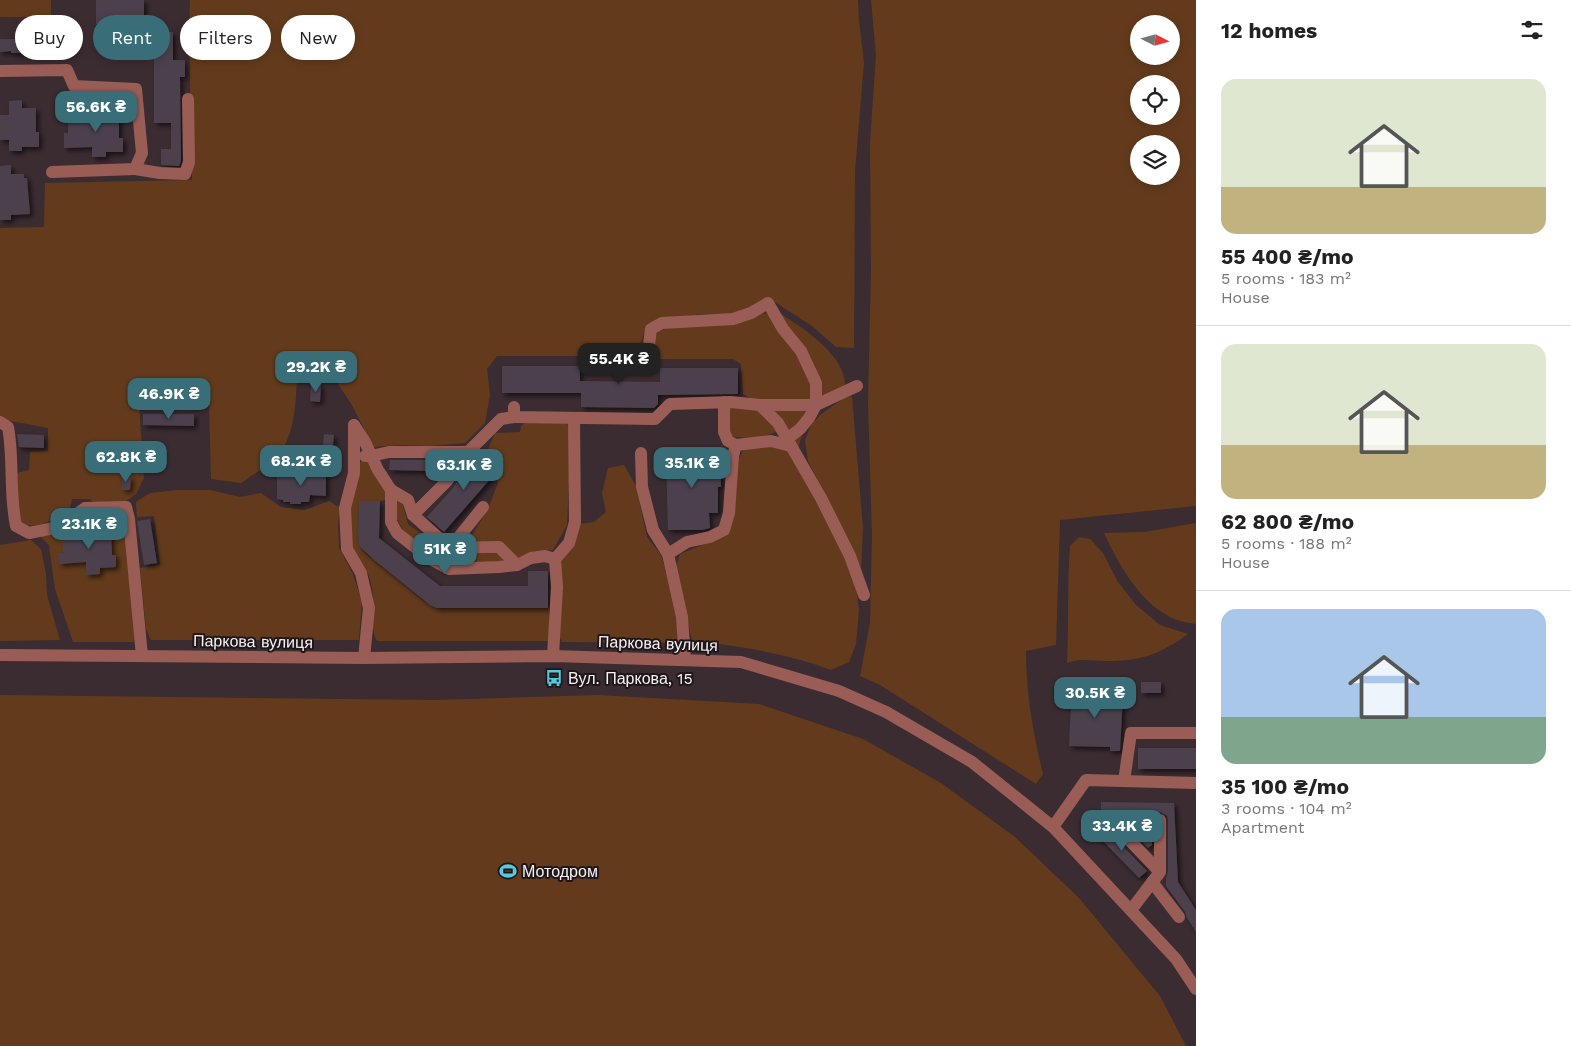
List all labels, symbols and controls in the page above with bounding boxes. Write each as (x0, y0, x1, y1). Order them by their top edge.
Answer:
chip: Buy (15, 15, 83, 60)
chip: Rent (93, 15, 170, 60)
chip: Filters (180, 15, 271, 60)
chip: New (281, 15, 355, 60)
north arrow (1130, 15, 1180, 65)
map controls (1130, 15, 1180, 185)
icon: filters (1518, 16, 1546, 44)
text: 12 homes (1221, 18, 1317, 43)
button: locate (1130, 75, 1180, 125)
pin: 56.6K ₴ (50, 90, 142, 133)
text: 56.6K ₴ (66, 97, 126, 116)
icon: home (1339, 111, 1429, 201)
button: layers (1130, 135, 1180, 185)
text: 55 400 ₴/mo (1221, 244, 1354, 269)
text: 5 rooms · 183 m² (1221, 269, 1351, 288)
text: House (1221, 288, 1270, 307)
pin: 55.4K ₴ (573, 342, 665, 385)
text: 55.4K ₴ (589, 349, 649, 368)
pin: 29.2K ₴ (270, 350, 362, 393)
text: 29.2K ₴ (286, 357, 346, 376)
icon: home (1339, 377, 1429, 467)
pin: 46.9K ₴ (123, 378, 215, 420)
text: 46.9K ₴ (139, 384, 199, 403)
pin: 62.8K ₴ (80, 440, 172, 483)
pin: 68.2K ₴ (255, 444, 347, 487)
pin: 35.1K ₴ (646, 446, 738, 489)
text: 62.8K ₴ (96, 447, 156, 466)
pin: 63.1K ₴ (418, 448, 510, 491)
text: 68.2K ₴ (271, 451, 331, 470)
text: 35.1K ₴ (665, 453, 720, 472)
text: 63.1K ₴ (436, 455, 492, 474)
pin: 23.1K ₴ (43, 508, 135, 550)
text: 62 800 ₴/mo (1221, 509, 1354, 534)
text: 23.1K ₴ (61, 514, 117, 533)
pin: 51K ₴ (410, 532, 480, 575)
text: 5 rooms · 188 m² (1221, 534, 1352, 553)
text: 51K ₴ (424, 539, 466, 558)
text: House (1221, 553, 1270, 572)
street label: Паркова вулиця (193, 631, 313, 652)
street label: Паркова вулиця (598, 632, 718, 655)
icon: home (1339, 642, 1429, 732)
bus stop icon: Вул. Паркова, 15 (544, 668, 564, 688)
place label: Вул. Паркова, 15 (568, 669, 693, 688)
pin: 30.5K ₴ (1049, 676, 1141, 719)
text: 30.5K ₴ (1065, 683, 1125, 702)
text: 35 100 ₴/mo (1221, 774, 1349, 799)
text: 3 rooms · 104 m² (1221, 799, 1352, 818)
pin: 33.4K ₴ (1076, 810, 1168, 852)
text: 33.4K ₴ (1092, 816, 1152, 835)
text: Apartment (1221, 818, 1304, 837)
sports icon: Мотодром (498, 861, 518, 881)
place label: Мотодром (522, 862, 598, 881)

